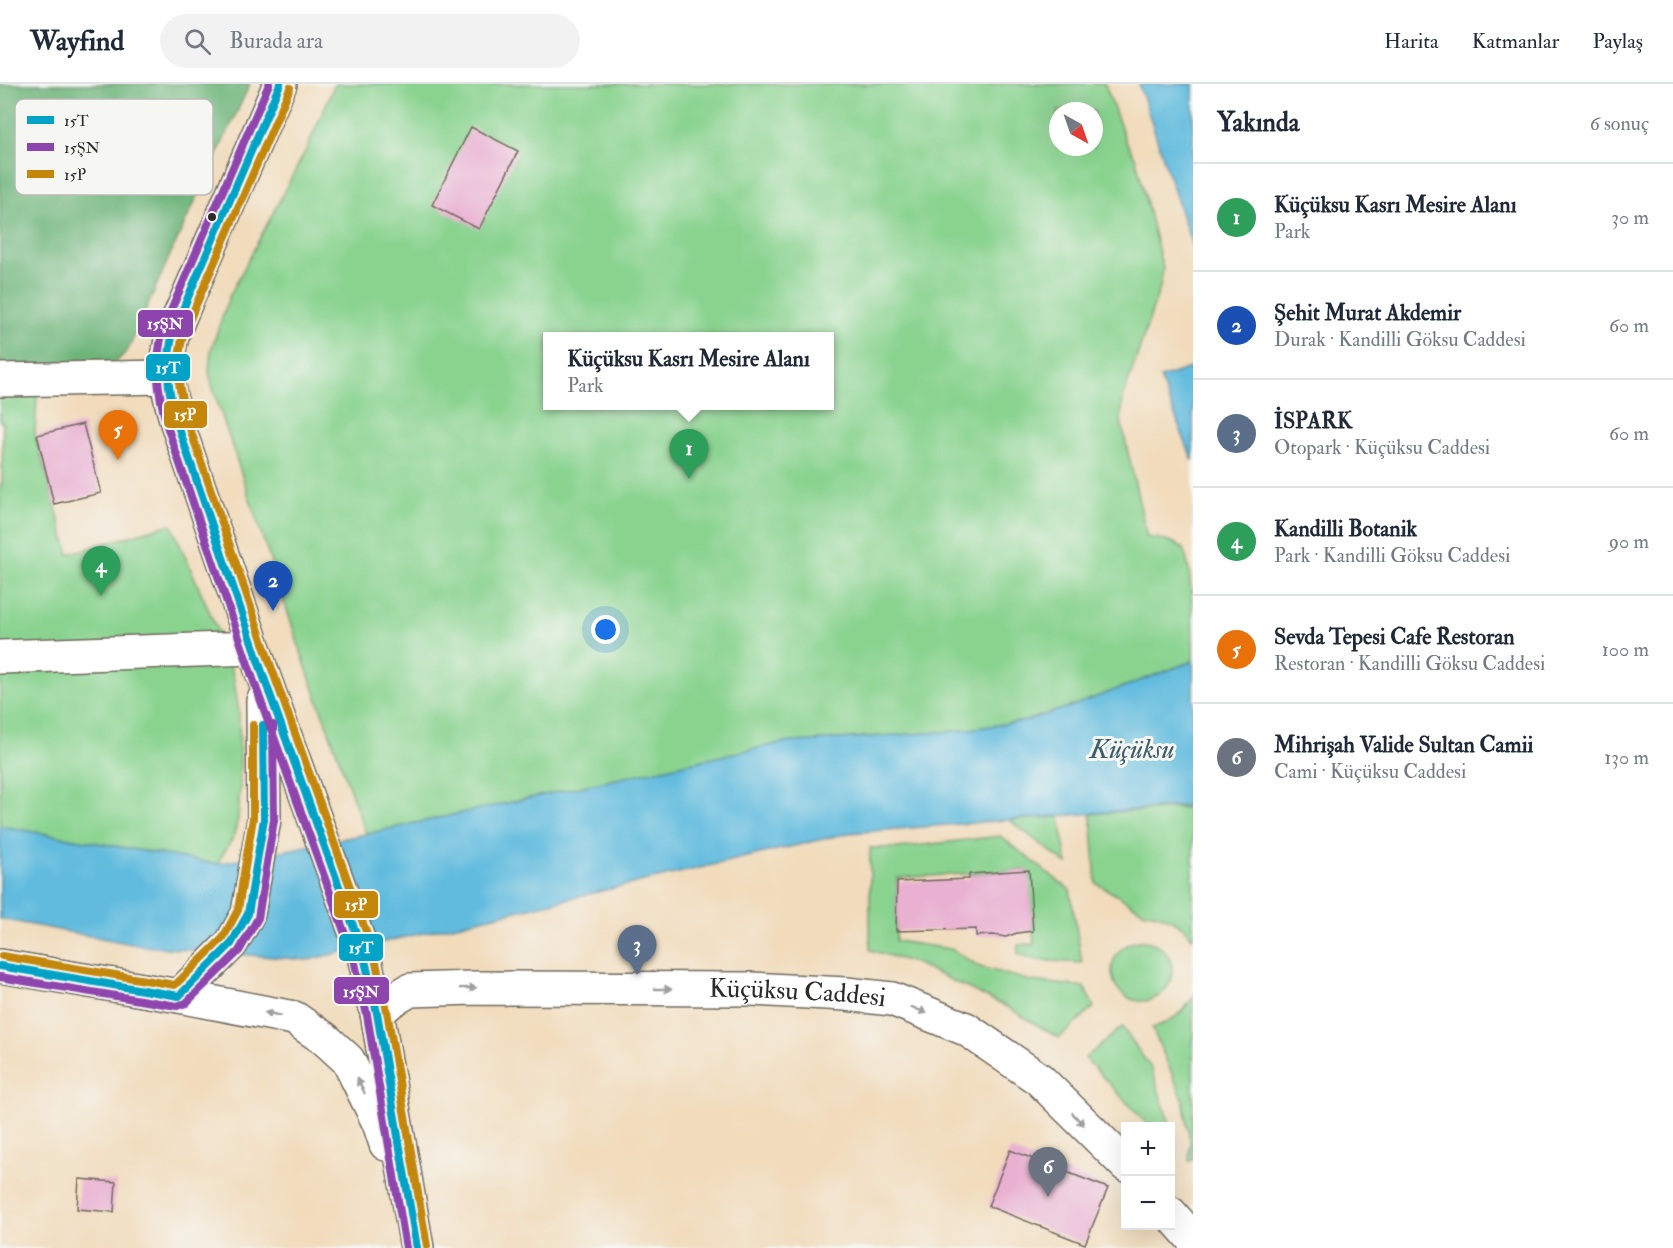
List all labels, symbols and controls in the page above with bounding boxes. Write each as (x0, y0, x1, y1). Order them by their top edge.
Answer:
search box (160, 14, 580, 68)
text: Wayfind (30, 24, 124, 59)
icon: search (181, 25, 214, 58)
text: Burada ara (229, 27, 323, 55)
text: Harita (1384, 28, 1439, 55)
text: Katmanlar (1472, 28, 1559, 55)
text: Paylaş (1592, 28, 1643, 55)
legend (15, 99, 213, 195)
north arrow (1049, 102, 1103, 156)
text: Yakında (1217, 107, 1299, 139)
text: 15T (64, 111, 89, 131)
text: 6 sonuç (1590, 111, 1649, 136)
text: 15ŞN (64, 138, 101, 158)
text: 15P (64, 165, 86, 185)
text: Küçüksu Kasrı Mesire Alanı (1274, 191, 1517, 219)
text: 1 (1233, 205, 1240, 230)
text: 30 m (1611, 205, 1649, 230)
unlabelled marker (206, 211, 218, 223)
text: Park (1274, 219, 1310, 244)
text: Şehit Murat Akdemir (1274, 299, 1461, 327)
line badge: 15ŞN (137, 309, 194, 338)
text: 2 (1231, 313, 1242, 338)
text: 60 m (1609, 313, 1649, 338)
text: 15ŞN (147, 314, 184, 334)
text: Durak · Kandilli Göksu Caddesi (1274, 327, 1526, 352)
popup (543, 332, 834, 410)
text: Küçüksu Kasrı Mesire Alanı (567, 345, 810, 373)
line badge: 15T (145, 353, 191, 382)
text: 15T (156, 358, 181, 378)
text: Park (567, 373, 604, 398)
line badge: 15P (163, 400, 208, 429)
text: 15P (174, 405, 197, 425)
text: İSPARK (1274, 407, 1352, 435)
pin: 5 (98, 410, 138, 460)
text: 3 (1233, 421, 1240, 446)
text: 60 m (1609, 421, 1649, 446)
pin: 1 (670, 430, 708, 479)
text: Otopark · Küçüksu Caddesi (1274, 435, 1490, 460)
text: Kandilli Botanik (1274, 515, 1417, 543)
text: 4 (1231, 529, 1242, 554)
text: 90 m (1609, 529, 1649, 554)
text: Park · Kandilli Göksu Caddesi (1274, 543, 1510, 568)
pin: 4 (82, 546, 120, 596)
pin: 2 (254, 562, 292, 611)
your location (591, 615, 620, 644)
text: Sevda Tepesi Cafe Restoran (1274, 623, 1515, 651)
text: 5 (1232, 637, 1241, 662)
text: 100 m (1602, 637, 1649, 662)
text: Restoran · Kandilli Göksu Caddesi (1274, 651, 1545, 676)
text: Mihrişah Valide Sultan Camii (1274, 731, 1533, 759)
water label: Küçüksu (1088, 733, 1174, 766)
text: 6 (1231, 745, 1242, 770)
text: 130 m (1604, 745, 1649, 770)
text: Cami · Küçüksu Caddesi (1274, 759, 1466, 784)
line badge: 15P (333, 890, 379, 919)
text: 15P (345, 895, 368, 915)
pin: 3 (618, 926, 656, 975)
line badge: 15T (338, 933, 384, 962)
text: 15T (349, 938, 374, 958)
street label: Küçüksu Caddesi (709, 973, 888, 1014)
line badge: 15ŞN (333, 976, 390, 1005)
text: 15ŞN (343, 982, 380, 1002)
one-way arrow (459, 983, 478, 993)
one-way arrow (654, 984, 673, 993)
one-way arrow (910, 1006, 928, 1015)
one-way arrow (264, 1009, 283, 1018)
one-way arrow (356, 1078, 366, 1095)
one-way arrow (1071, 1111, 1085, 1125)
map controls (1121, 1122, 1175, 1230)
button: + (1121, 1122, 1175, 1176)
pin: 6 (1028, 1148, 1068, 1197)
button: − (1121, 1176, 1175, 1230)

